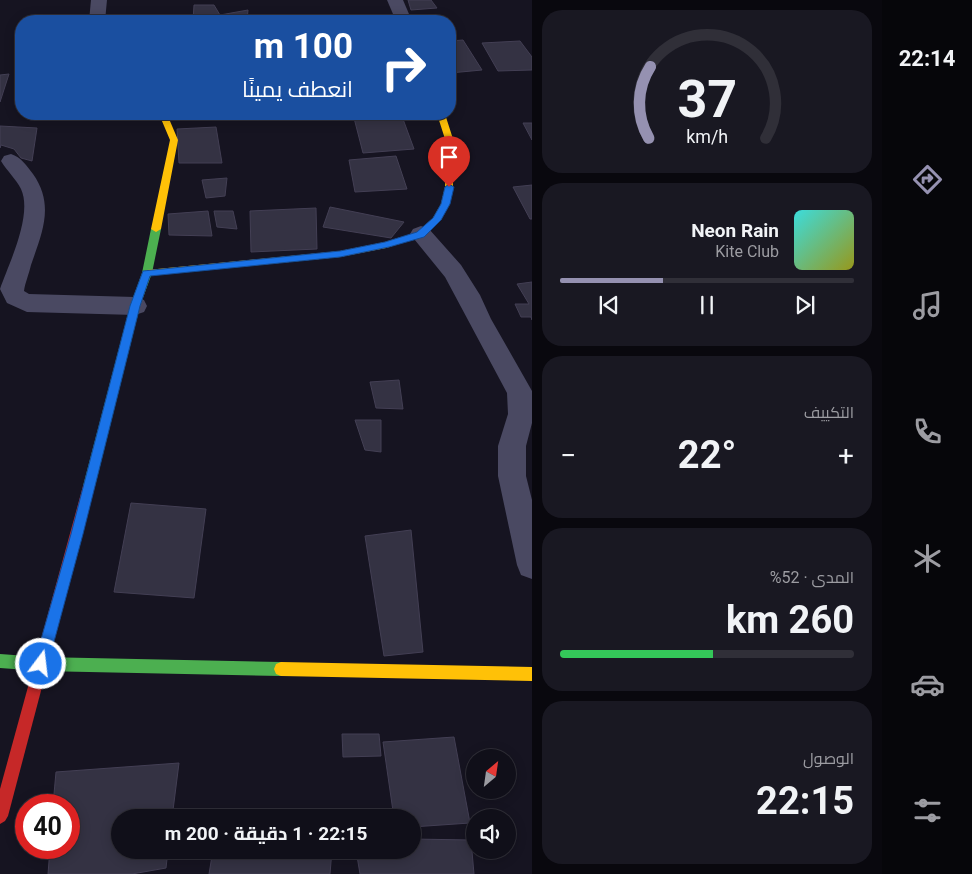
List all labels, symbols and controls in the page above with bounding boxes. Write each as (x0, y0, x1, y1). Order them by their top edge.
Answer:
text: 100 m (254, 26, 353, 67)
icon: right (371, 35, 436, 100)
text: 22:14 (899, 46, 955, 71)
text: 37 (677, 69, 737, 130)
text: انعطف يمينًا (242, 77, 353, 102)
text: km/h (686, 126, 728, 147)
pin (428, 136, 470, 187)
icon: arrive (435, 143, 463, 171)
icon: directions (910, 162, 945, 197)
text: Neon Rain (691, 219, 779, 242)
text: Kite Club (715, 242, 779, 261)
icon: music (910, 288, 945, 323)
icon: previous (595, 291, 623, 319)
icon: pause (693, 291, 721, 319)
icon: next (791, 291, 819, 319)
text: التكييف (804, 403, 854, 422)
icon: phone (910, 414, 945, 449)
text: 22° (678, 433, 736, 477)
text: − (560, 439, 576, 472)
text: + (838, 439, 854, 472)
icon: climate (910, 541, 945, 576)
text: المدى · 52% (770, 568, 854, 587)
text: 260 km (726, 598, 854, 642)
position arrow (14, 637, 66, 689)
icon: car (910, 667, 945, 702)
north arrow (466, 749, 516, 799)
map controls (466, 749, 516, 859)
text: الوصول (803, 749, 854, 768)
text: 22:15 (756, 779, 854, 823)
icon: filters (910, 793, 945, 828)
speed limit sign: 40 (15, 794, 80, 859)
button: sound (466, 809, 516, 859)
text: 22:15 · 1 دقيقة · 200 m (165, 822, 367, 845)

